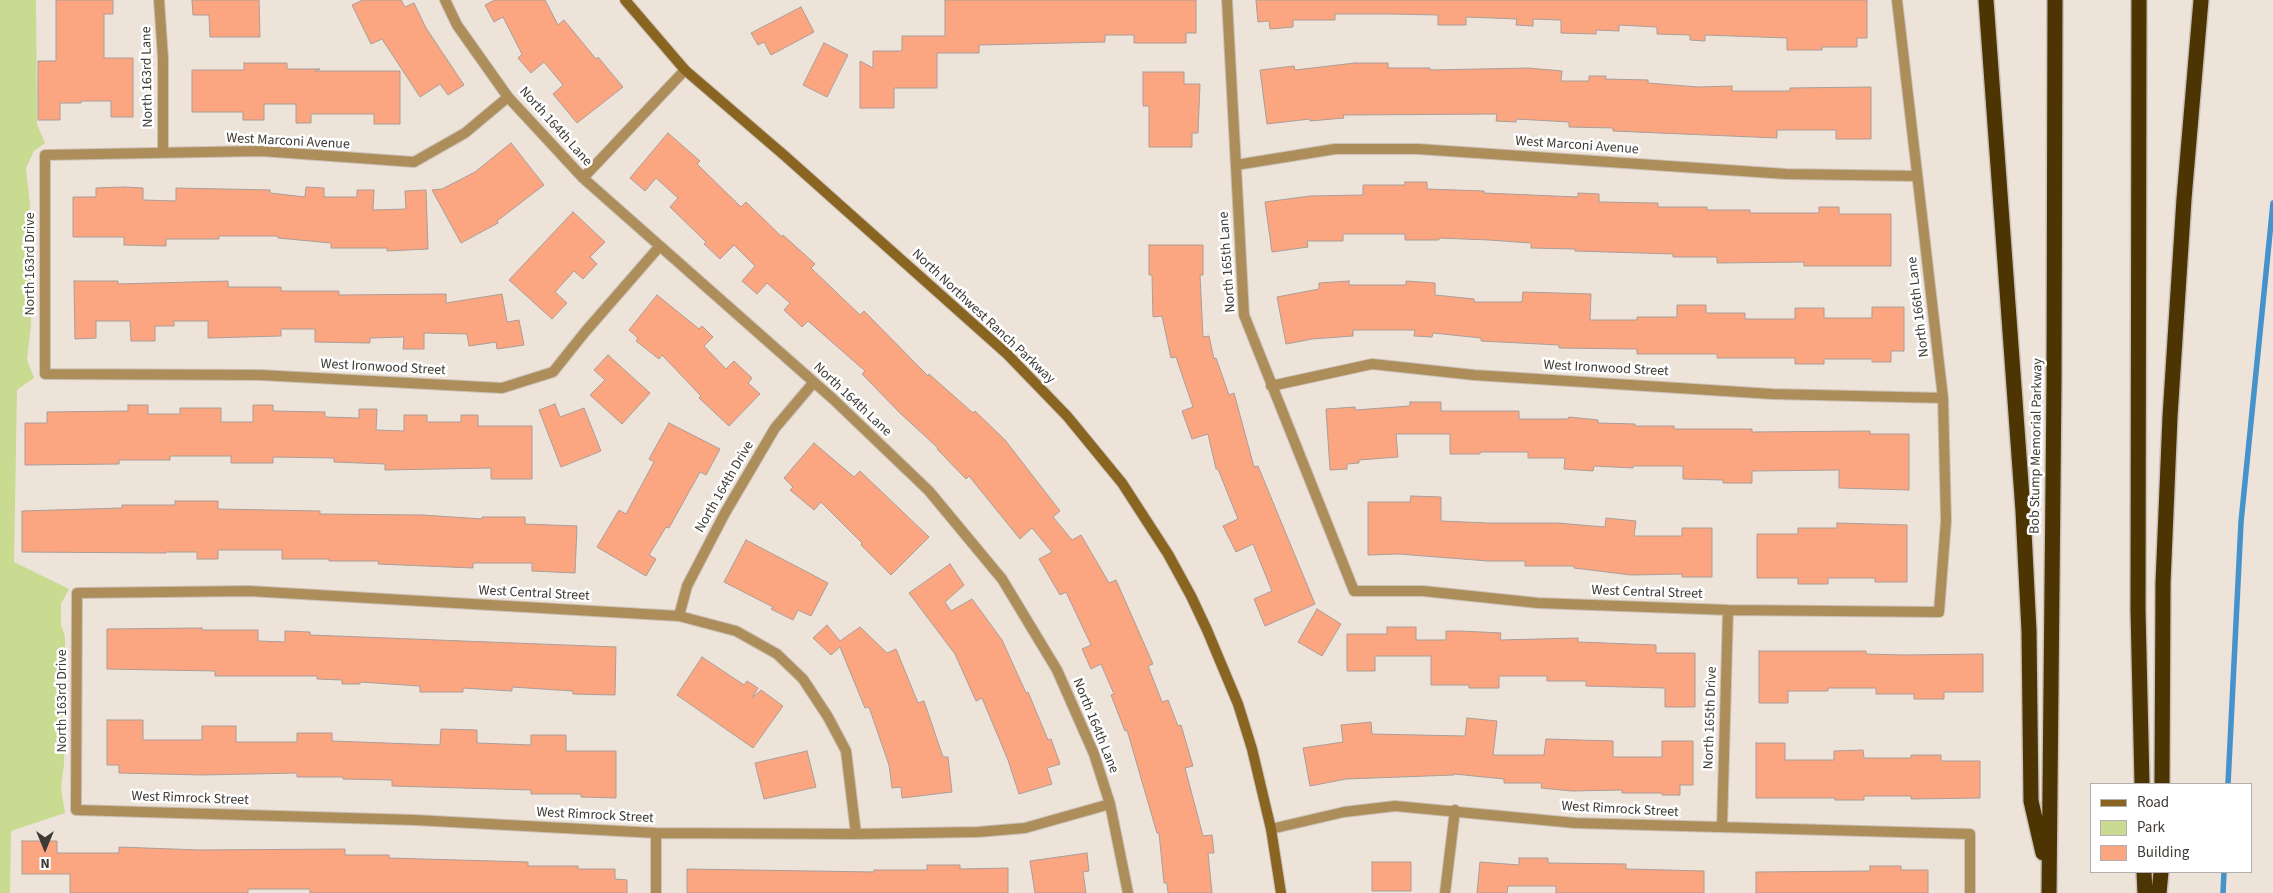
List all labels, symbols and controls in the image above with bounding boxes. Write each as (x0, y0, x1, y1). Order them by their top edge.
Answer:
street label: North 163rd Lane (139, 26, 157, 128)
street label: North 164th Lane (515, 84, 595, 170)
street label: West Marconi Avenue (226, 130, 350, 154)
street label: West Marconi Avenue (1515, 133, 1639, 159)
street label: North 165th Lane (1216, 211, 1240, 313)
street label: North 163rd Drive (23, 212, 39, 316)
street label: North Northwest Ranch Parkway (908, 246, 1058, 388)
street label: North 166th Lane (1904, 256, 1934, 358)
street label: West Ironwood Street (320, 356, 446, 380)
street label: West Ironwood Street (1543, 357, 1669, 381)
street label: Bob Stump Memorial Parkway (2027, 358, 2047, 534)
street label: North 164th Lane (809, 359, 895, 441)
street label: North 164th Drive (692, 438, 758, 536)
street label: West Central Street (478, 583, 590, 605)
street label: West Central Street (1591, 583, 1703, 603)
street label: North 163rd Drive (55, 649, 71, 753)
street label: North 165th Drive (1701, 666, 1721, 770)
street label: North 164th Lane (1068, 676, 1122, 776)
legend (2090, 783, 2253, 873)
street label: West Rimrock Street (131, 789, 249, 809)
text: Road (2137, 792, 2169, 813)
street label: West Rimrock Street (1561, 799, 1679, 821)
street label: West Rimrock Street (536, 805, 654, 827)
text: Park (2137, 817, 2165, 838)
north arrow (20, 823, 70, 873)
text: Building (2137, 842, 2189, 863)
text: N (40, 853, 50, 873)

